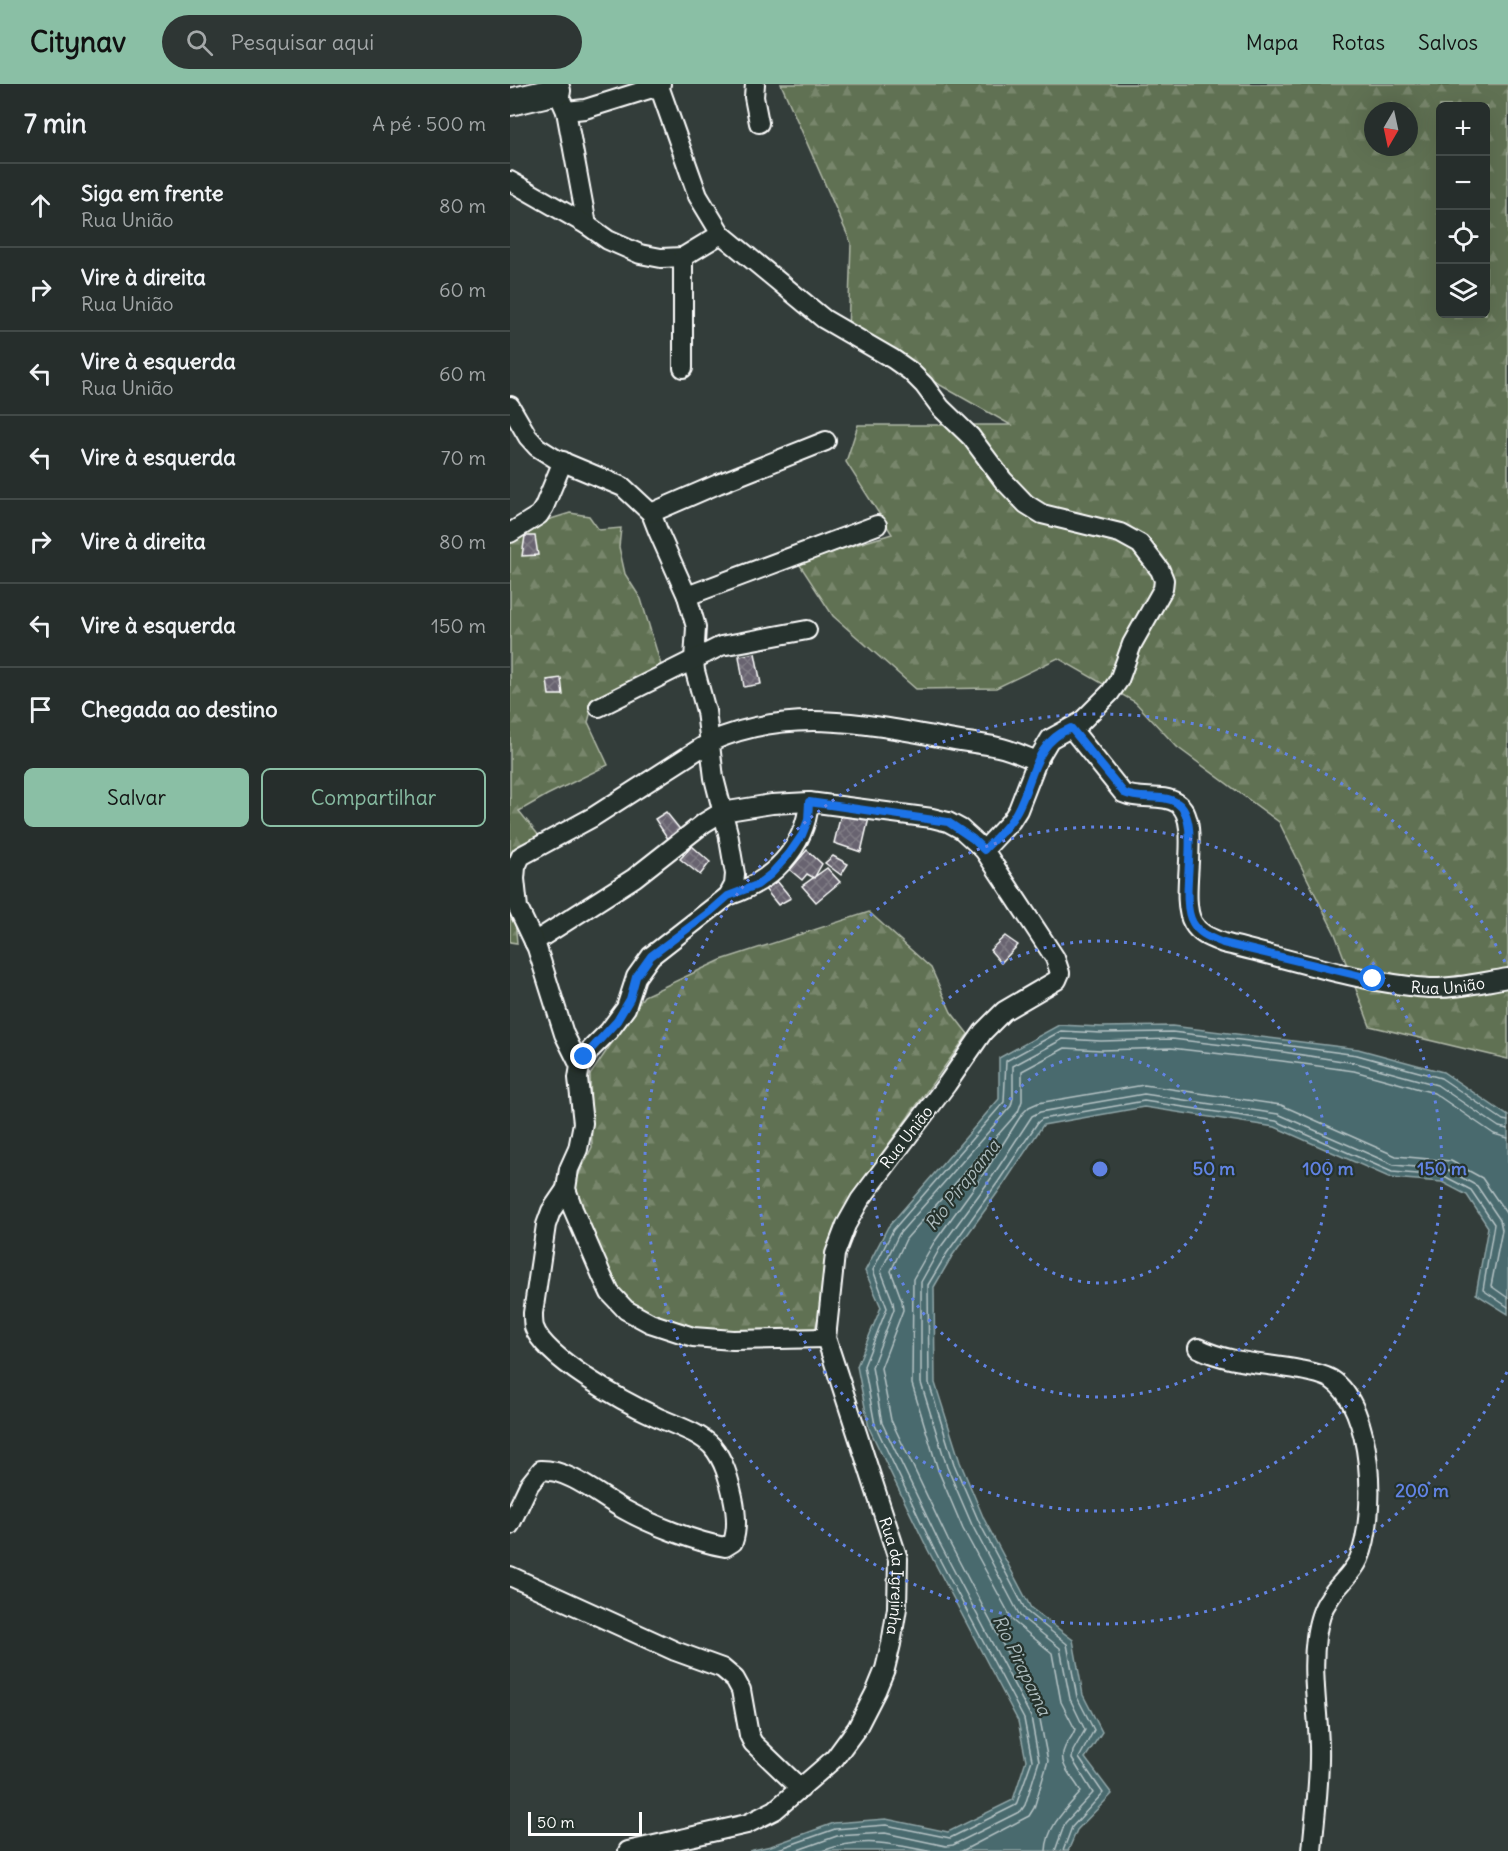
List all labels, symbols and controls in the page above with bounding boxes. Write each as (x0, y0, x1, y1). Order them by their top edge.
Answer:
search box (162, 15, 582, 69)
text: Citynav (30, 24, 126, 60)
icon: search (183, 26, 216, 59)
text: Pesquisar aqui (231, 28, 374, 56)
text: Mapa (1246, 29, 1299, 56)
text: Rotas (1332, 29, 1385, 56)
text: Salvos (1418, 29, 1478, 56)
north arrow (1364, 102, 1418, 156)
map controls (1436, 102, 1490, 318)
button: + (1436, 102, 1490, 156)
text: 7 min (24, 107, 87, 140)
text: A pé · 500 m (372, 111, 486, 136)
button: − (1436, 156, 1490, 210)
text: Siga em frente (81, 179, 224, 207)
icon: ahead (24, 189, 57, 222)
text: 80 m (439, 193, 486, 218)
text: Rua União (81, 207, 173, 232)
button: locate (1436, 210, 1490, 264)
text: Vire à direita (81, 263, 206, 291)
button: layers (1436, 264, 1490, 318)
icon: right (24, 273, 57, 306)
text: 60 m (439, 277, 486, 302)
text: Rua União (81, 291, 173, 316)
text: Vire à esquerda (81, 347, 236, 375)
icon: left (24, 357, 57, 390)
text: 60 m (439, 361, 486, 386)
text: Rua União (81, 375, 173, 400)
icon: left (24, 441, 57, 474)
text: Vire à esquerda (81, 443, 236, 471)
text: 70 m (441, 445, 486, 470)
icon: right (24, 525, 57, 558)
text: Vire à direita (81, 527, 206, 555)
text: 80 m (439, 529, 486, 554)
icon: left (24, 609, 57, 642)
text: Vire à esquerda (81, 611, 236, 639)
text: 150 m (431, 613, 486, 638)
icon: arrive (24, 693, 57, 726)
text: Chegada ao destino (81, 695, 278, 723)
button: Salvar (24, 768, 249, 827)
button: Compartilhar (261, 768, 486, 827)
route start (1359, 965, 1385, 991)
street label: Rua União (1410, 972, 1486, 998)
route end (570, 1043, 596, 1069)
street label: Rua União (875, 1102, 937, 1172)
water label: Rio Pirapama (919, 1134, 1006, 1235)
text: 50 m (1193, 1157, 1235, 1180)
text: 100 m (1303, 1157, 1354, 1180)
text: 150 m (1417, 1157, 1467, 1180)
centre of rings (1090, 1159, 1110, 1179)
text: 200 m (1395, 1479, 1449, 1502)
street label: Rua da Igrejinha (875, 1515, 908, 1637)
water label: Rio Pirapama (988, 1611, 1057, 1720)
scale bar (528, 1809, 642, 1836)
text: 50 m (537, 1812, 575, 1832)

